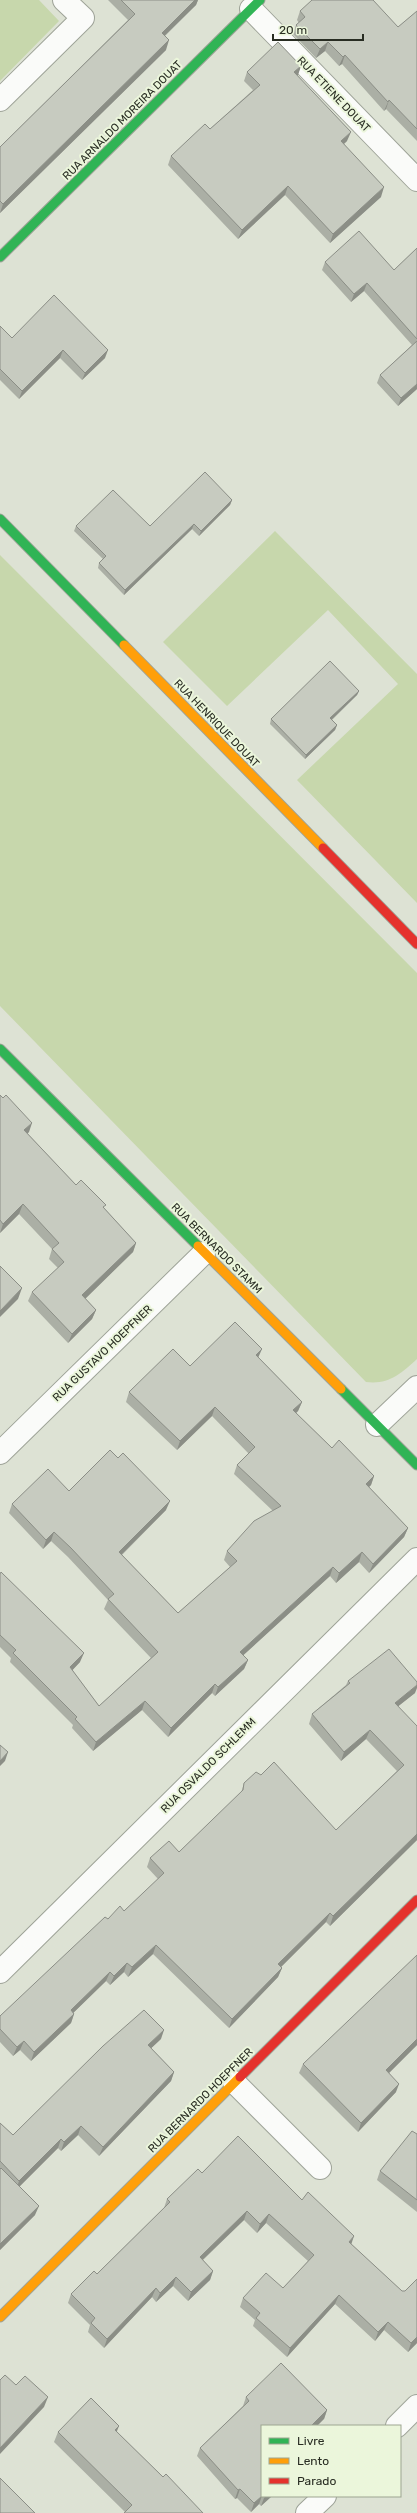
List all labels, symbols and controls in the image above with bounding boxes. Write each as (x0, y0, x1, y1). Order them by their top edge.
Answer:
scale bar (273, 16, 363, 42)
text: 20 m (279, 23, 307, 37)
street label: RUA ETIENE DOUAT (294, 54, 373, 135)
street label: RUA ARNALDO MOREIRA DOUAT (60, 58, 185, 183)
street label: RUA HENRIQUE DOUAT (171, 677, 262, 770)
street label: RUA BERNARDO STAMM (169, 1200, 265, 1296)
street label: RUA GUSTAVO HOEPFNER (50, 1302, 155, 1404)
street label: RUA OSVALDO SCHLEMM (158, 1715, 259, 1816)
street label: RUA BERNARDO HOEPFNER (145, 2045, 255, 2155)
legend (261, 2425, 401, 2497)
text: Livre (297, 2434, 325, 2448)
text: Lento (297, 2454, 329, 2468)
text: Parado (297, 2474, 336, 2488)

